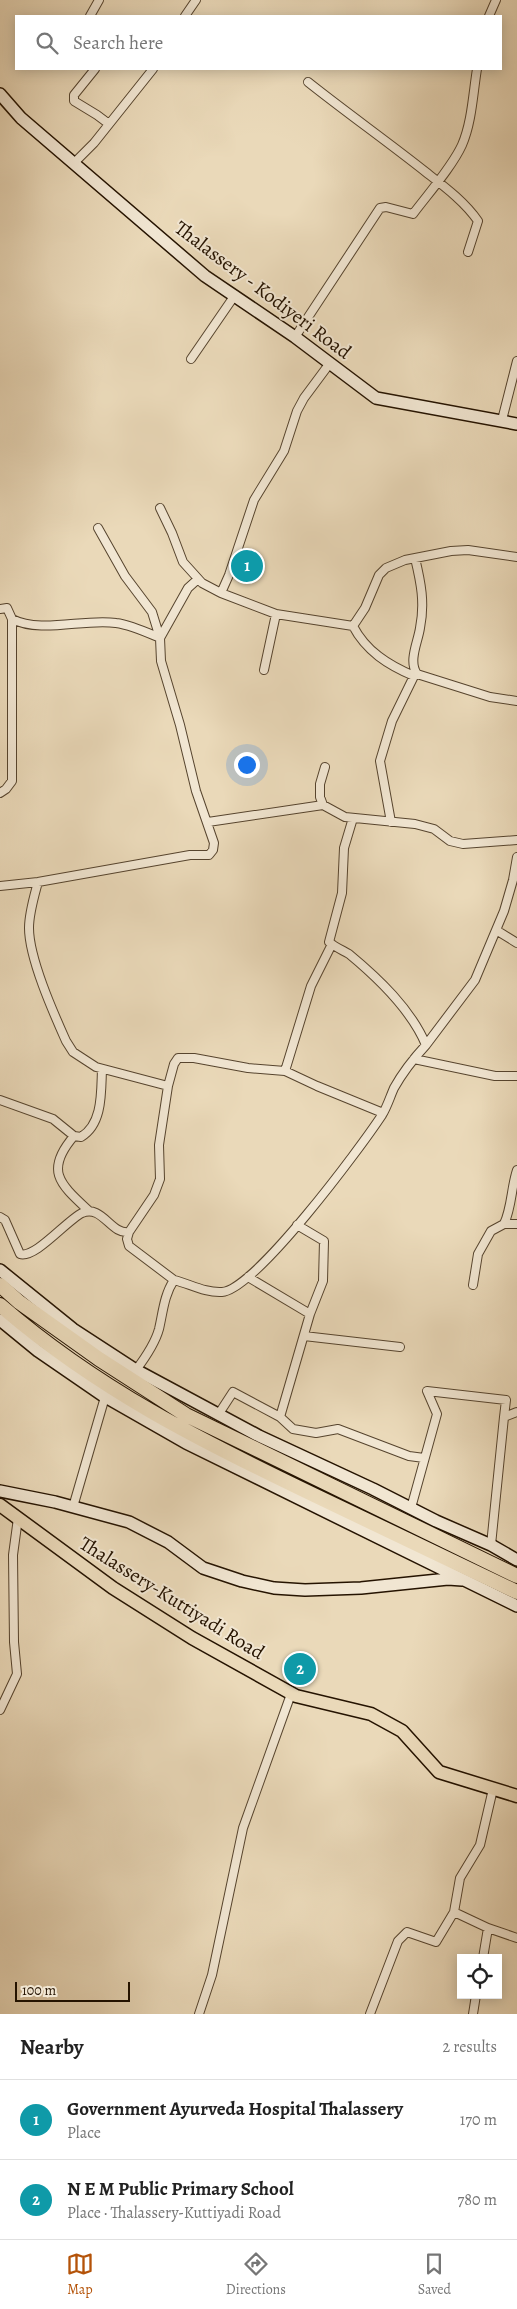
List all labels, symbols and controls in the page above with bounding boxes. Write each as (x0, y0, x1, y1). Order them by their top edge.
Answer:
search box (15, 15, 502, 70)
icon: search (33, 29, 61, 57)
text: Search here (73, 30, 163, 56)
street label: Thalassery - Kodiyeri Road (169, 215, 357, 366)
pin: 1 (231, 547, 263, 585)
your location (234, 752, 260, 778)
street label: Thalassery-Kuttiyadi Road (74, 1530, 270, 1666)
pin: 2 (284, 1650, 316, 1688)
map controls (457, 1954, 502, 1999)
button: locate (457, 1954, 502, 1999)
scale bar (15, 1979, 130, 2002)
text: 100 m (22, 1981, 56, 2000)
text: Nearby (20, 2033, 83, 2061)
text: 2 results (442, 2036, 497, 2058)
text: Government Ayurveda Hospital Thalassery (67, 2096, 403, 2122)
text: 1 (33, 2109, 39, 2131)
text: 170 m (460, 2109, 497, 2131)
text: Place (67, 2122, 101, 2144)
text: N E M Public Primary School (67, 2176, 294, 2202)
text: 2 (32, 2189, 40, 2211)
text: 780 m (458, 2189, 497, 2211)
text: Place · Thalassery-Kuttiyadi Road (67, 2202, 281, 2224)
tab: Map (66, 2250, 94, 2299)
tab: Directions (226, 2250, 286, 2299)
tab: Saved (418, 2250, 451, 2299)

